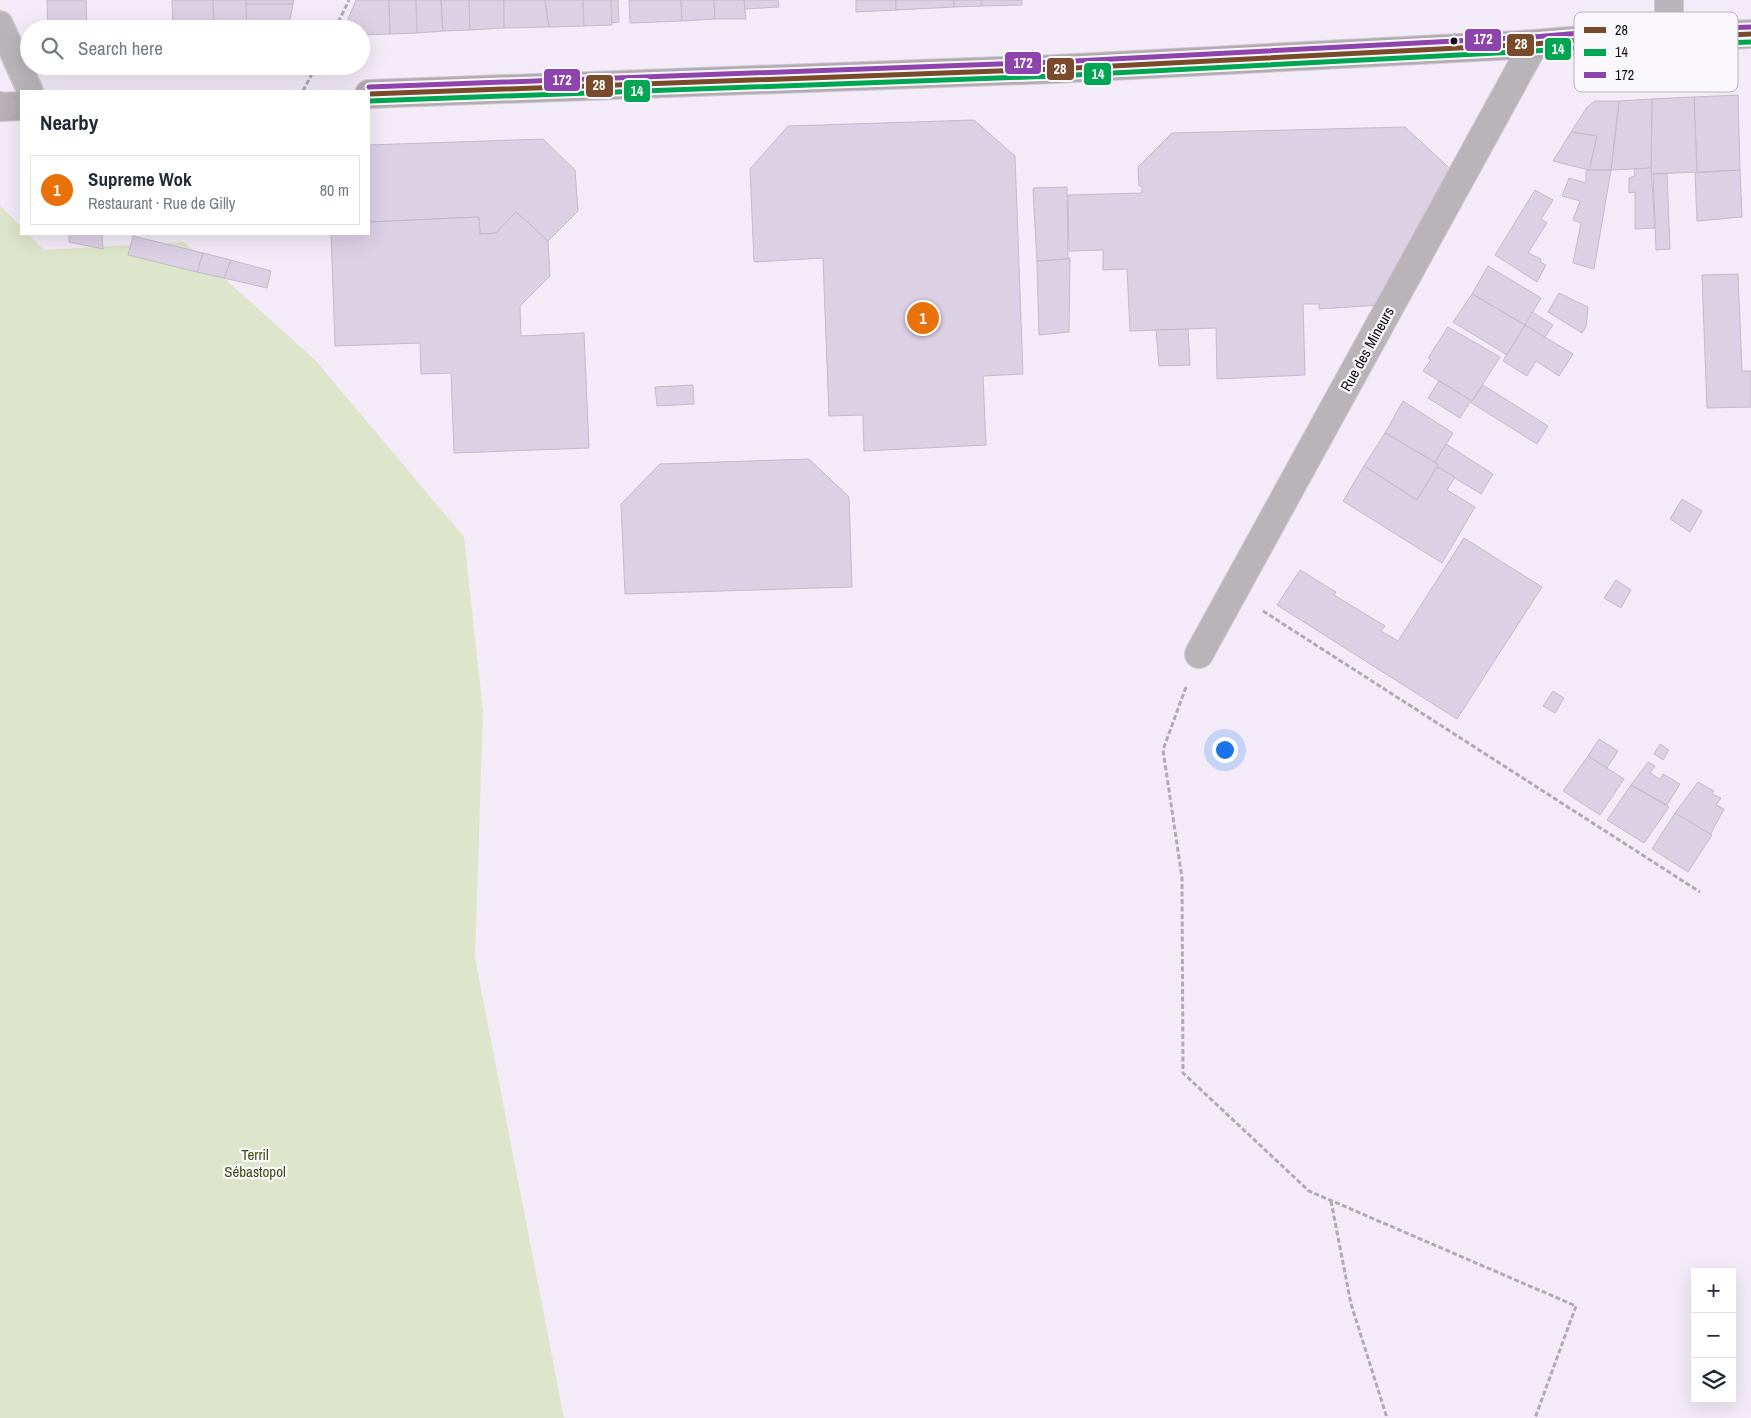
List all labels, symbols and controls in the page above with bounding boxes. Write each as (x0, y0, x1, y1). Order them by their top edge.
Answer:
legend (1574, 12, 1738, 92)
search box (20, 20, 370, 75)
text: 28 (1615, 21, 1628, 39)
line badge: 172 (1464, 28, 1502, 52)
text: 172 (1473, 30, 1493, 48)
line badge: 28 (1506, 33, 1535, 57)
icon: search (38, 34, 66, 62)
text: Search here (78, 35, 163, 61)
text: 28 (1515, 35, 1527, 53)
unlabelled marker (1449, 36, 1459, 46)
line badge: 14 (1544, 37, 1572, 61)
text: 14 (1552, 40, 1565, 58)
text: 14 (1615, 43, 1628, 61)
line badge: 172 (1004, 51, 1042, 75)
text: 172 (1013, 54, 1033, 72)
line badge: 28 (1046, 57, 1075, 81)
text: 28 (1054, 60, 1066, 78)
line badge: 14 (1083, 62, 1112, 86)
text: 14 (1092, 65, 1105, 83)
text: 172 (1615, 66, 1634, 84)
line badge: 172 (543, 68, 581, 92)
text: 172 (552, 71, 572, 89)
line badge: 28 (585, 74, 614, 98)
text: 28 (593, 76, 605, 94)
line badge: 14 (623, 79, 651, 103)
text: 14 (631, 82, 644, 100)
text: Nearby (40, 108, 98, 137)
text: Supreme Wok (88, 166, 192, 192)
text: 1 (53, 179, 61, 201)
text: 80 m (320, 179, 349, 201)
text: Restaurant · Rue de Gilly (88, 192, 235, 214)
pin: 1 (907, 299, 939, 337)
street label: Rue des Mineurs (1335, 303, 1399, 395)
your location (1212, 737, 1238, 763)
park label: Terril Sébastopol (224, 1144, 286, 1182)
map controls (1691, 1268, 1736, 1403)
button: + (1691, 1268, 1736, 1313)
button: − (1691, 1313, 1736, 1358)
button: layers (1691, 1358, 1736, 1403)

